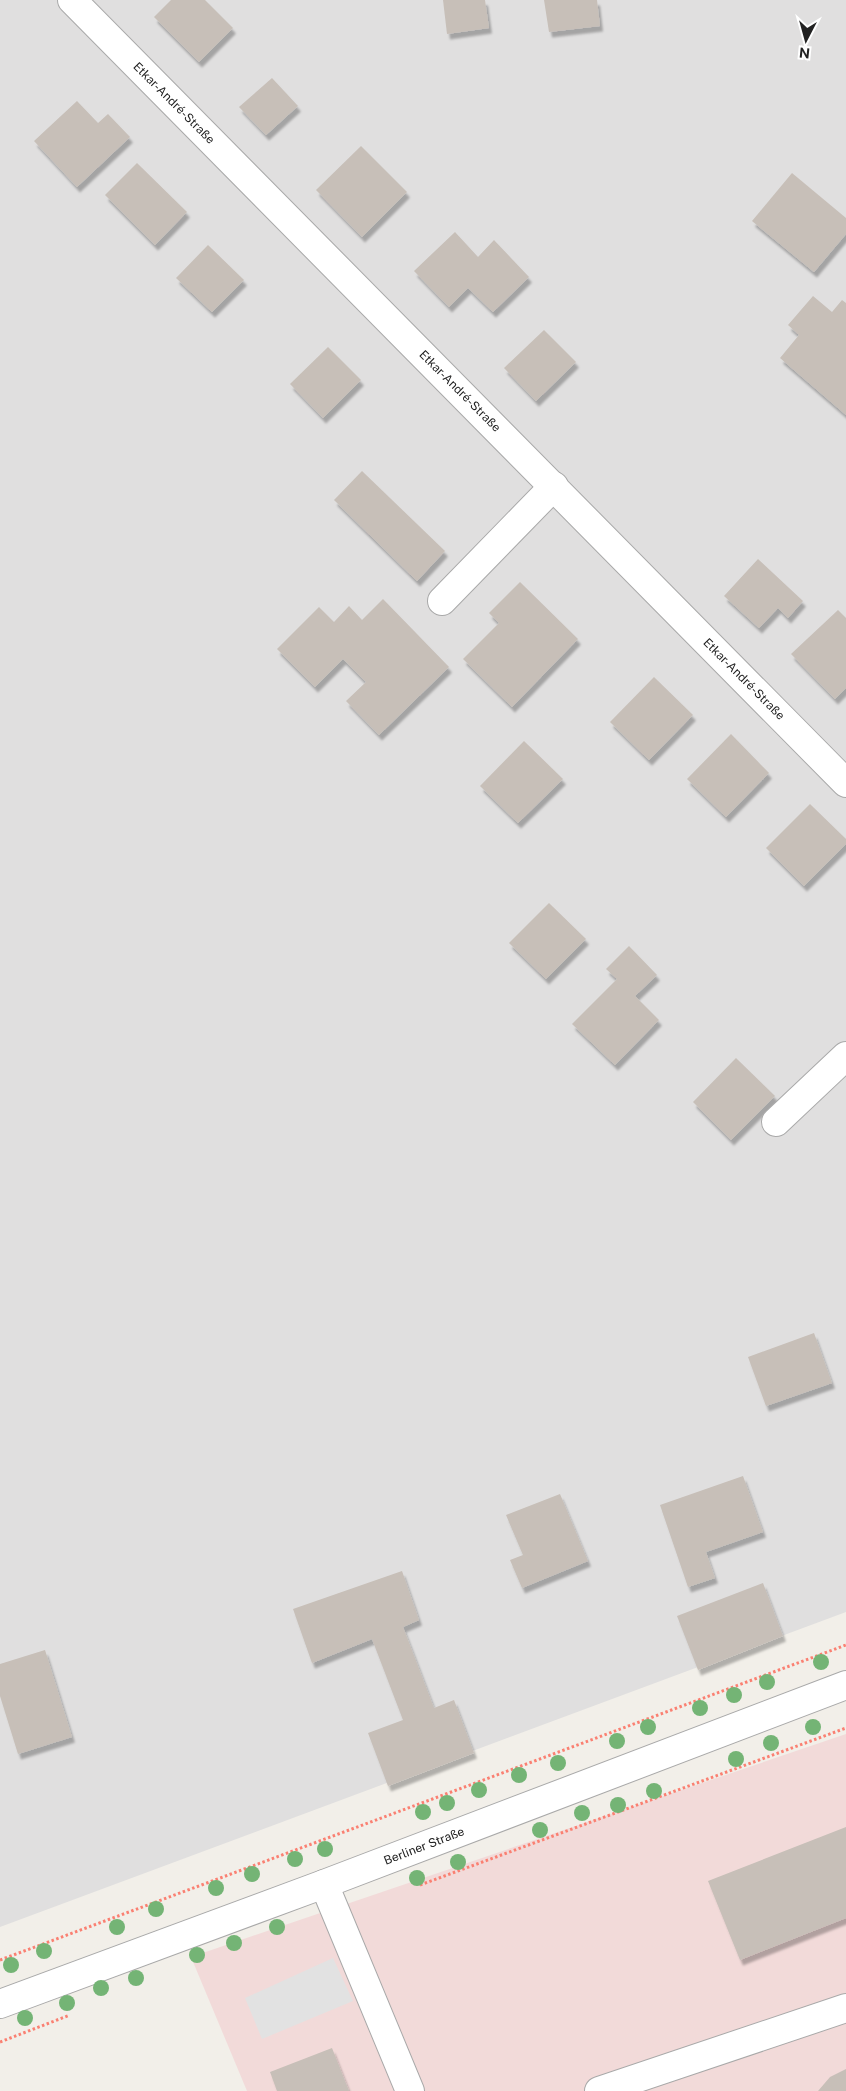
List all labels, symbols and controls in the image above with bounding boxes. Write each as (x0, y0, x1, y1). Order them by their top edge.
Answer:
north arrow (781, 15, 831, 65)
text: N (798, 44, 811, 61)
street label: Etkar-André-Straße (130, 59, 218, 147)
street label: Etkar-André-Straße (416, 347, 504, 435)
street label: Etkar-André-Straße (700, 635, 788, 723)
street label: Berliner Straße (382, 1824, 466, 1868)

